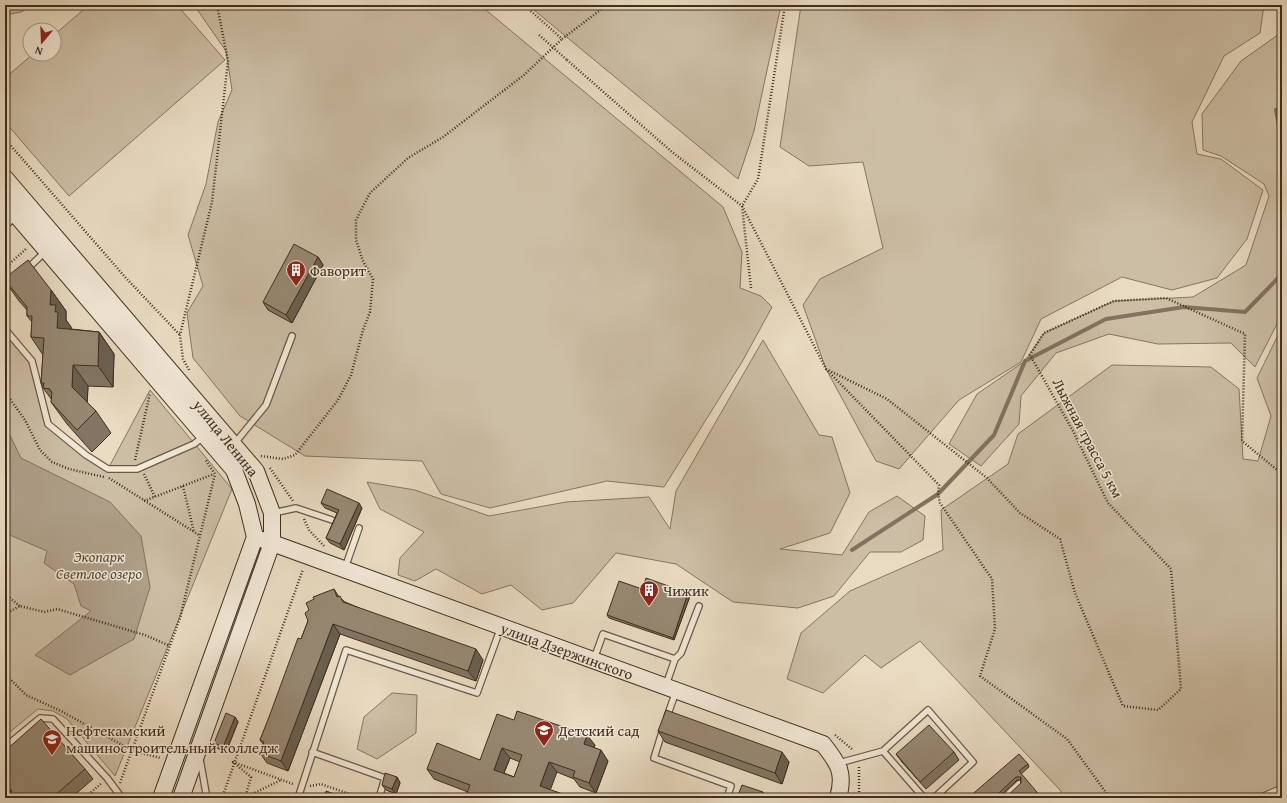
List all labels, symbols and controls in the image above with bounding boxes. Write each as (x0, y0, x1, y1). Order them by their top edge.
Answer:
north arrow (22, 22, 62, 62)
text: N (32, 42, 45, 60)
building icon: Фаворит (285, 259, 307, 287)
place label: Фаворит (310, 260, 367, 281)
street label: Лыжная трасса 5 км (1047, 374, 1129, 502)
street label: улица Ленина (188, 394, 264, 482)
park label: Экопарк Светлое озеро (56, 546, 142, 584)
building icon: Чижик (638, 579, 660, 607)
place label: Чижик (663, 580, 709, 601)
street label: улица Дзержинского (497, 617, 637, 685)
school or university icon: Детский сад (533, 719, 555, 747)
place label: Нефтекамский машиностроительный колледж (66, 720, 278, 758)
place label: Детский сад (557, 720, 639, 741)
school or university icon: Нефтекамский машиностроительный колледж (41, 728, 63, 756)

